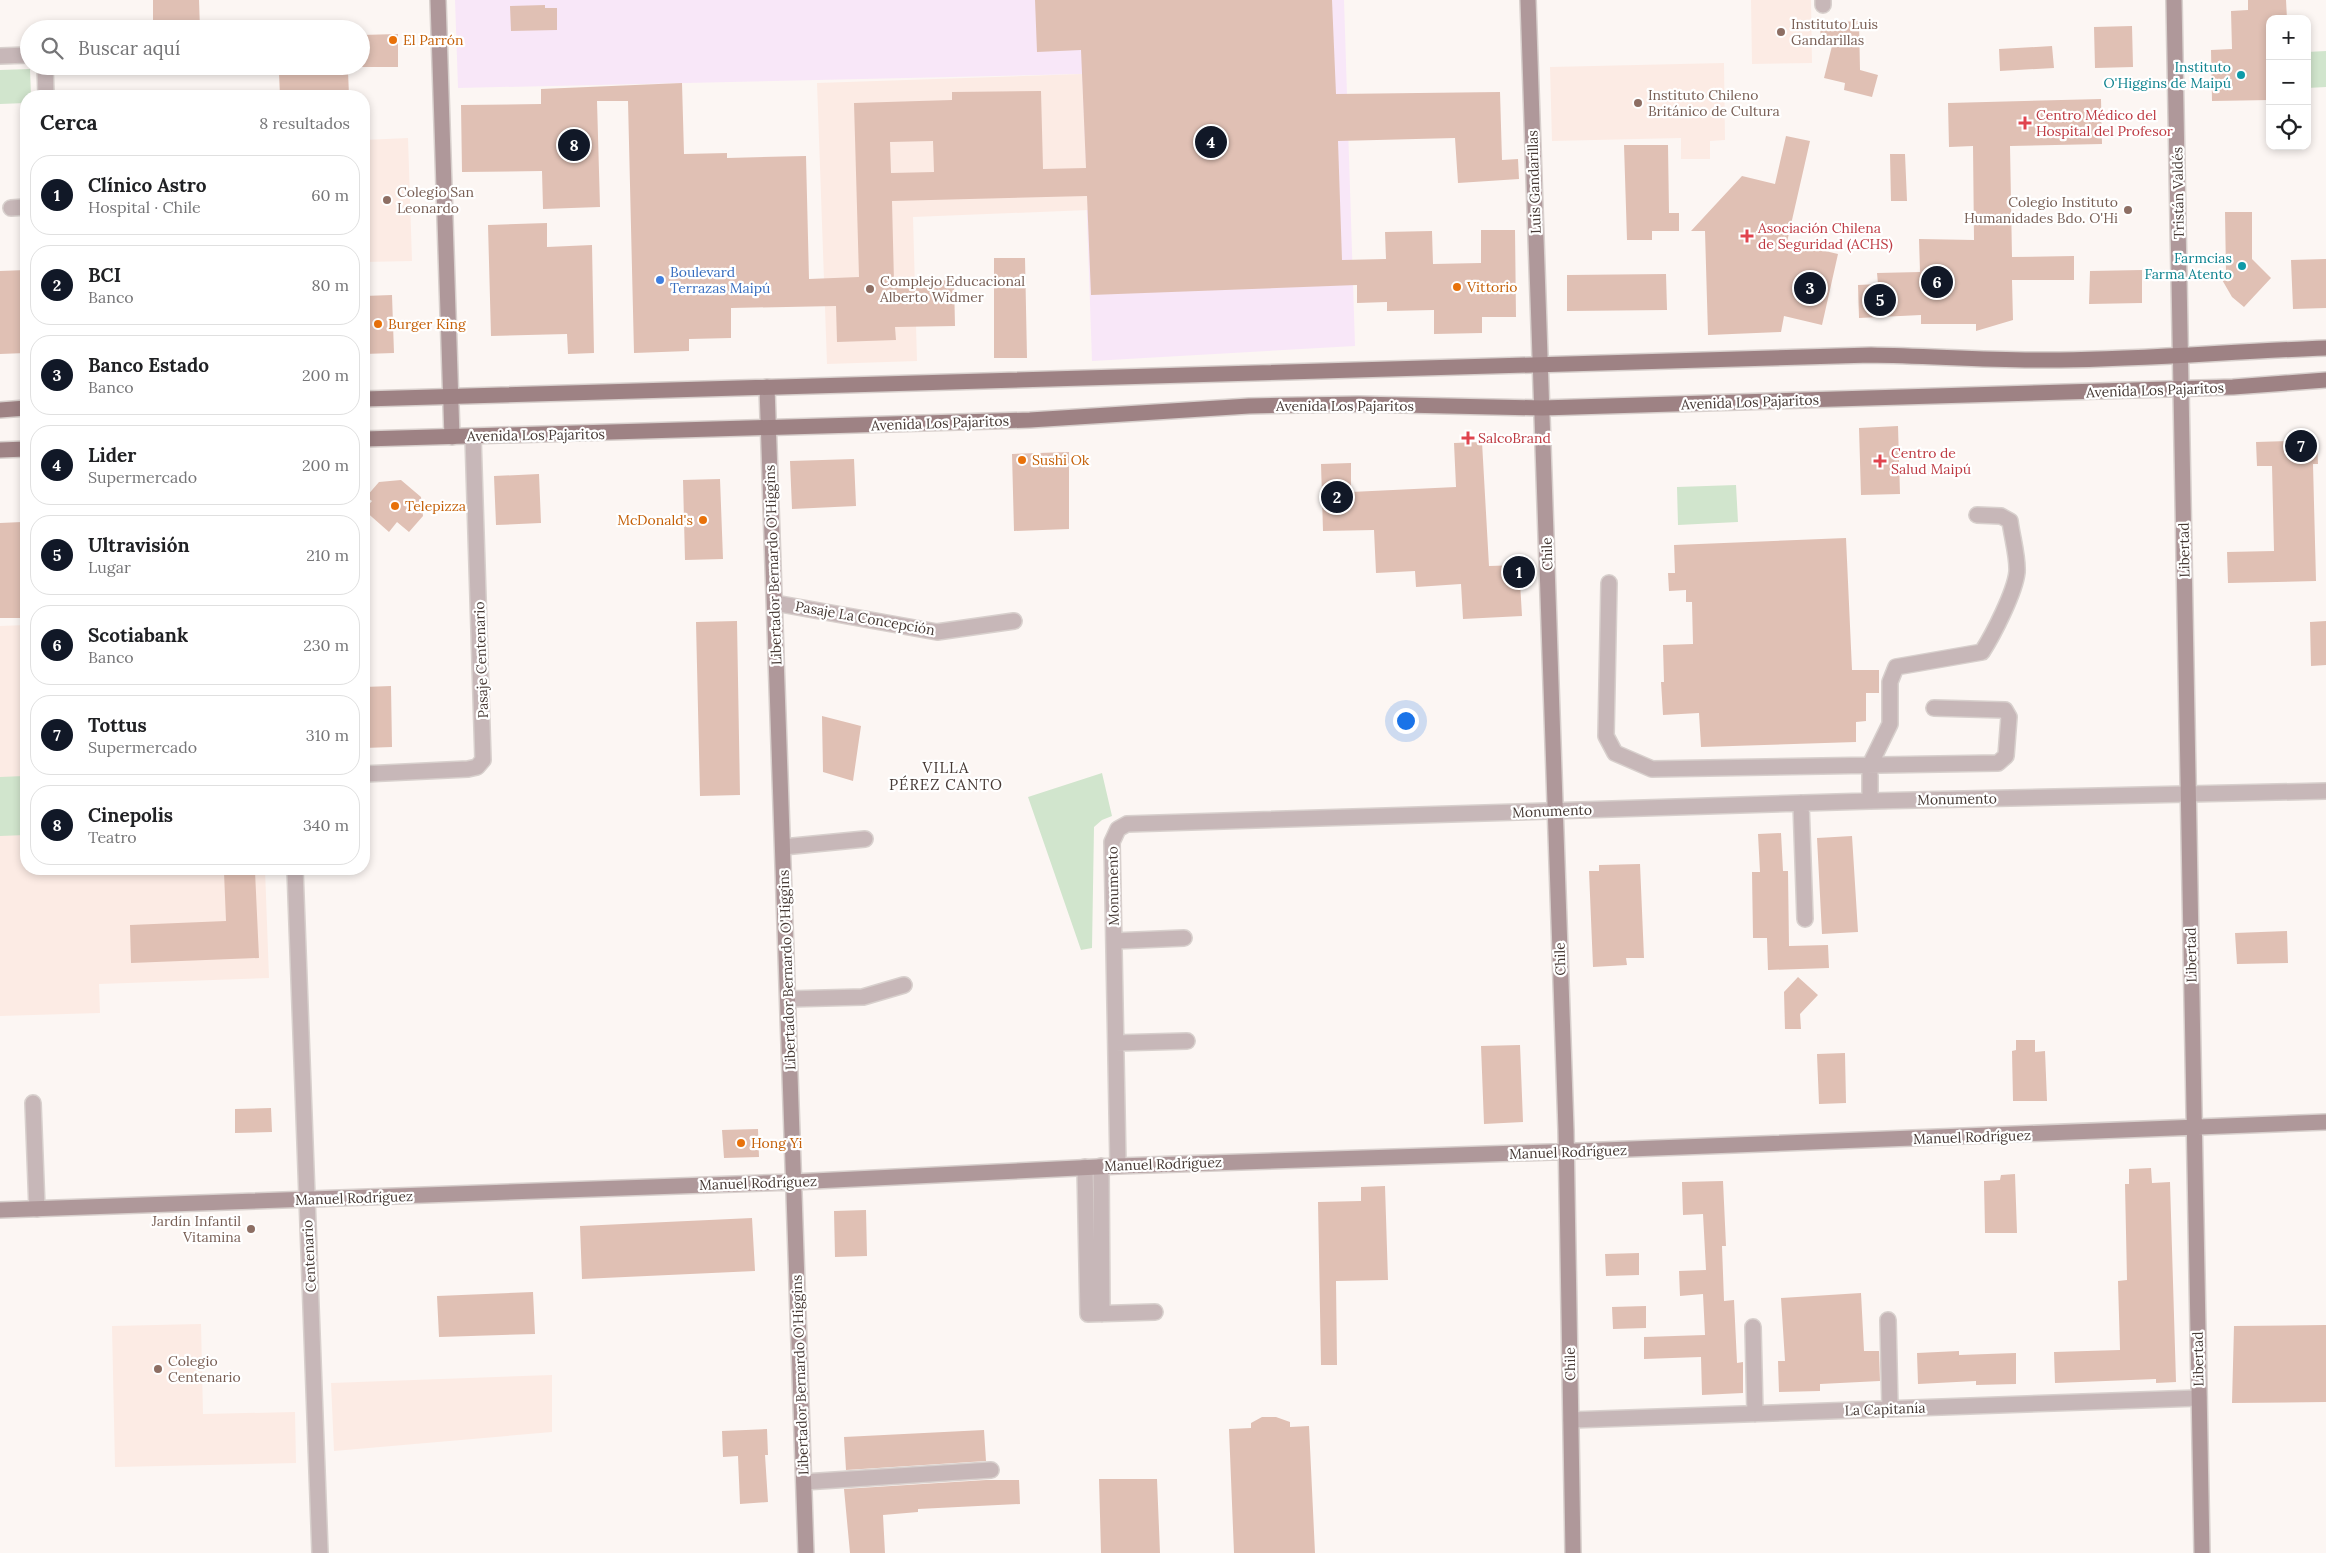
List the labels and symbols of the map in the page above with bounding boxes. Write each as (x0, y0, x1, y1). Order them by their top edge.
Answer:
place label: Instituto Luis Gandarillas (1791, 15, 1878, 49)
marker: Instituto Luis Gandarillas (1775, 26, 1787, 38)
place label: El Parrón (403, 31, 464, 49)
marker: El Parrón (387, 34, 399, 46)
place label: Instituto O'Higgins de Maipú (2103, 58, 2231, 92)
marker: Instituto O'Higgins de Maipú (2235, 69, 2247, 81)
place label: Instituto Chileno Británico de Cultura (1648, 86, 1780, 120)
marker: Instituto Chileno Británico de Cultura (1632, 97, 1644, 109)
place label: Centro Médico del Hospital del Profesor (2036, 106, 2173, 140)
marker: Centro Médico del Hospital del Profesor (2018, 116, 2032, 130)
pin: 4 (1195, 123, 1227, 161)
pin: 8 (558, 126, 590, 164)
street label: Luis Gandarillas (1523, 130, 1545, 234)
street label: Tristán Valdés (2168, 147, 2188, 239)
place label: Colegio San Leonardo (397, 183, 474, 217)
place label: Colegio Instituto Humanidades Bdo. O'Hi (1964, 193, 2118, 227)
marker: Colegio San Leonardo (381, 194, 393, 206)
marker: Colegio Instituto Humanidades Bdo. O'Hi (2122, 204, 2134, 216)
place label: Asociación Chilena de Seguridad (ACHS) (1757, 219, 1893, 253)
marker: Asociación Chilena de Seguridad (ACHS) (1740, 229, 1754, 243)
place label: Farmcias Farma Atento (2145, 249, 2232, 283)
marker: Farmcias Farma Atento (2236, 260, 2248, 272)
place label: Boulevard Terrazas Maipú (670, 263, 770, 297)
pin: 6 (1921, 263, 1953, 301)
pin: 3 (1794, 269, 1826, 307)
place label: Complejo Educacional Alberto Widmer (879, 272, 1025, 306)
marker: Boulevard Terrazas Maipú (654, 274, 666, 286)
place label: Vittorio (1466, 278, 1517, 296)
marker: Vittorio (1451, 281, 1463, 293)
pin: 5 (1864, 281, 1896, 319)
marker: Complejo Educacional Alberto Widmer (864, 283, 876, 295)
place label: Burger King (388, 315, 466, 333)
marker: Burger King (372, 318, 384, 330)
street label: Avenida Los Pajaritos (2085, 379, 2224, 401)
street label: Avenida Los Pajaritos (1680, 391, 1819, 413)
street label: Avenida Los Pajaritos (1275, 397, 1414, 415)
street label: Avenida Los Pajaritos (870, 412, 1009, 434)
street label: Avenida Los Pajaritos (466, 425, 605, 445)
pin: 7 (2285, 427, 2317, 465)
place label: SalcoBrand (1478, 429, 1551, 447)
marker: SalcoBrand (1462, 432, 1474, 444)
place label: Centro de Salud Maipú (1891, 444, 1971, 478)
place label: Sushi Ok (1032, 451, 1090, 469)
marker: Sushi Ok (1016, 454, 1028, 466)
marker: Centro de Salud Maipú (1873, 454, 1887, 468)
street label: Libertador Bernardo O'Higgins (761, 464, 785, 666)
pin: 2 (1321, 478, 1353, 516)
place label: Telepizza (405, 497, 466, 515)
marker: Telepizza (389, 500, 401, 512)
place label: McDonald's (617, 511, 693, 529)
marker: McDonald's (697, 514, 709, 526)
street label: Libertad (2175, 522, 2193, 578)
street label: Chile (1537, 537, 1557, 571)
pin: 1 (1503, 553, 1535, 591)
street label: Pasaje La Concepción (794, 597, 937, 639)
street label: Pasaje Centenario (470, 601, 492, 719)
your location (1393, 708, 1419, 734)
district label: VILLA PÉREZ CANTO (889, 758, 1003, 794)
street label: Monumento (1917, 789, 1997, 809)
street label: Monumento (1512, 801, 1592, 821)
street label: Monumento (1103, 846, 1123, 926)
street label: Libertador Bernardo O'Higgins (775, 869, 799, 1071)
street label: Libertad (2182, 927, 2200, 983)
street label: Chile (1550, 942, 1570, 976)
street label: Manuel Rodríguez (1913, 1126, 2031, 1148)
place label: Hong Yi (751, 1134, 803, 1152)
marker: Hong Yi (735, 1137, 747, 1149)
street label: Manuel Rodríguez (1509, 1141, 1627, 1163)
street label: Manuel Rodríguez (1104, 1153, 1222, 1175)
street label: Manuel Rodríguez (699, 1172, 817, 1194)
street label: Manuel Rodríguez (295, 1187, 413, 1209)
place label: Jardín Infantil Vitamina (151, 1212, 241, 1246)
street label: Centenario (298, 1219, 320, 1293)
marker: Jardín Infantil Vitamina (245, 1223, 257, 1235)
street label: Libertador Bernardo O'Higgins (788, 1274, 812, 1476)
street label: Libertad (2189, 1331, 2207, 1387)
street label: Chile (1561, 1347, 1579, 1381)
place label: Colegio Centenario (168, 1352, 241, 1386)
marker: Colegio Centenario (152, 1363, 164, 1375)
street label: La Capitanía (1844, 1399, 1926, 1419)

